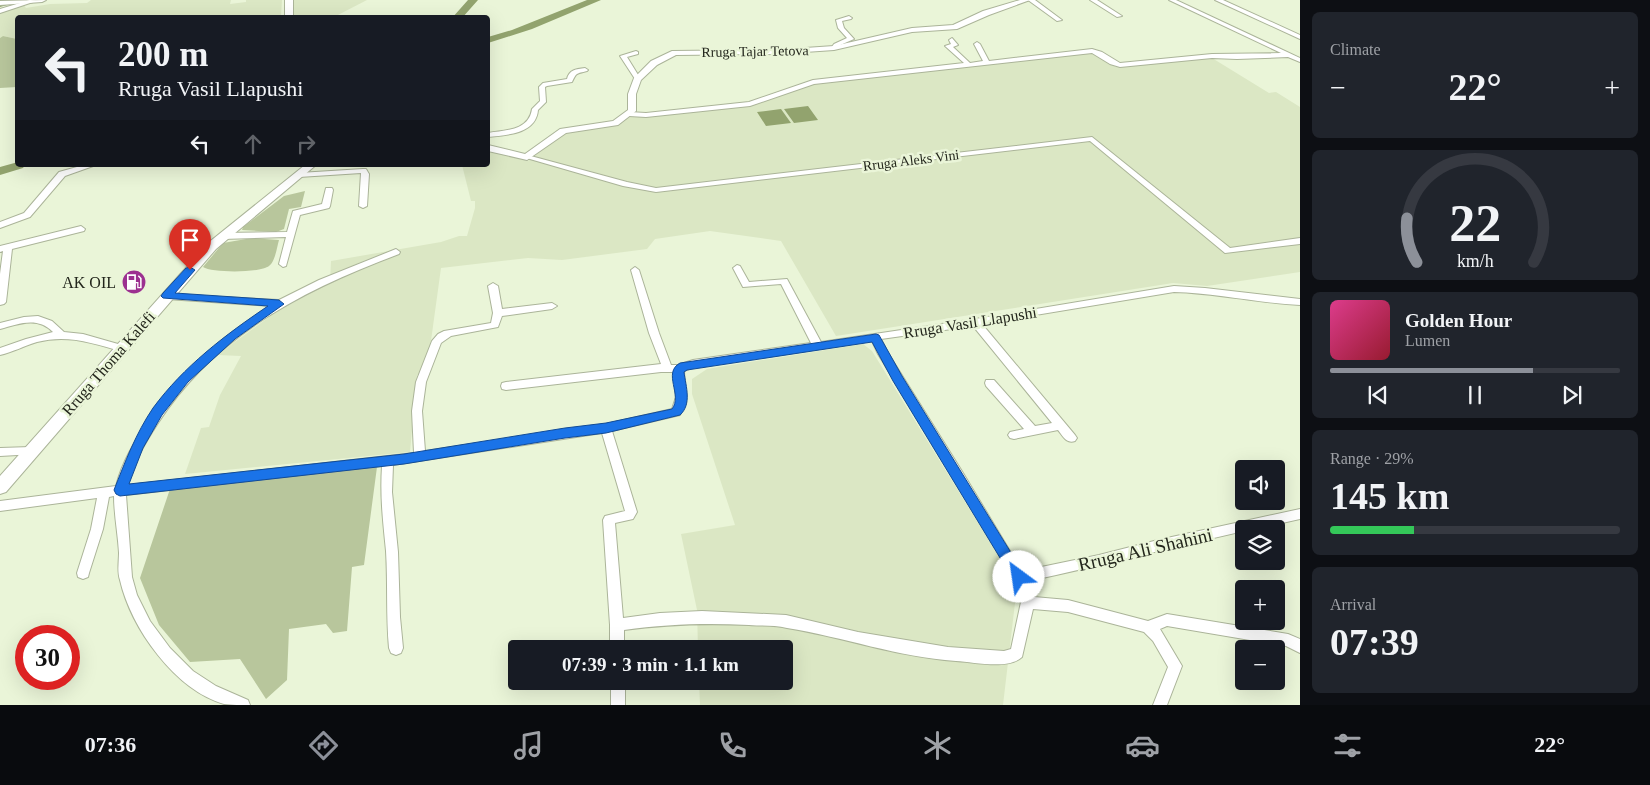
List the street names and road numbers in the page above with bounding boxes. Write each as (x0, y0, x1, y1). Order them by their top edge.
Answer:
street label: Rruga Tajar Tetova (701, 43, 809, 60)
street label: Rruga Aleks Vini (862, 147, 960, 174)
street label: Rruga Vasil Llapushi (902, 303, 1039, 342)
street label: Rruga Thoma Kalefi (59, 307, 159, 419)
street label: Rruga Ali Shahini (1076, 524, 1214, 575)

